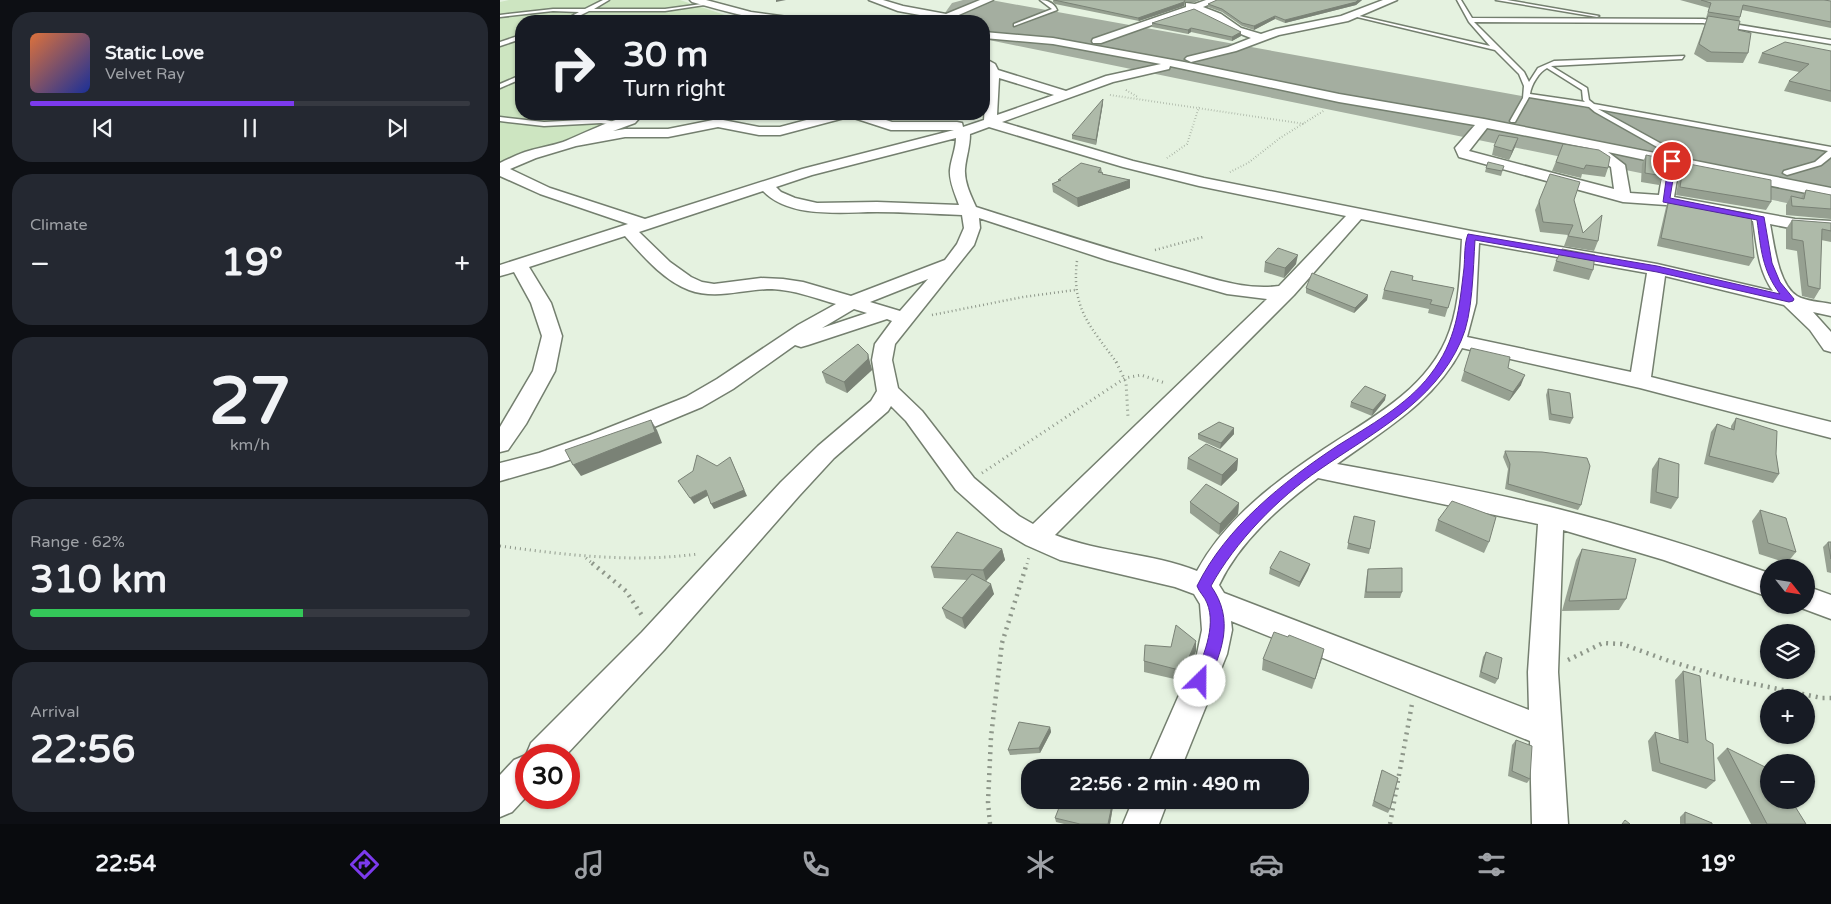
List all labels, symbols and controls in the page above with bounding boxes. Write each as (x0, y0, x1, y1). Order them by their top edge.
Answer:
text: 30 m (623, 34, 708, 76)
icon: right (540, 35, 605, 100)
text: Static Love (105, 42, 204, 64)
text: Velvet Ray (105, 64, 185, 84)
text: Turn right (623, 76, 725, 102)
icon: previous (89, 114, 117, 142)
icon: pause (236, 114, 264, 142)
icon: next (383, 114, 411, 142)
pin (1651, 140, 1693, 182)
icon: arrive (1658, 147, 1686, 175)
text: Climate (30, 215, 88, 235)
text: 19° (221, 240, 283, 286)
text: − (30, 247, 50, 281)
text: + (454, 247, 470, 281)
text: 27 (209, 363, 291, 442)
text: km/h (230, 435, 270, 455)
text: Range · 62% (30, 532, 125, 552)
text: 310 km (30, 557, 167, 603)
north arrow (1760, 559, 1815, 614)
map controls (1760, 559, 1815, 809)
button: layers (1760, 624, 1815, 679)
position arrow (1173, 654, 1225, 706)
button: + (1760, 689, 1815, 744)
text: Arrival (30, 702, 79, 722)
text: 22:56 (30, 727, 135, 773)
speed limit sign: 30 (515, 744, 580, 809)
button: − (1760, 754, 1815, 809)
text: 22:56 · 2 min · 490 m (1069, 773, 1261, 795)
icon: directions (347, 847, 382, 882)
icon: music (572, 847, 607, 882)
icon: phone (798, 847, 833, 882)
icon: climate (1023, 847, 1058, 882)
icon: car (1249, 847, 1284, 882)
icon: filters (1474, 847, 1509, 882)
text: 22:54 (95, 851, 156, 877)
text: 19° (1700, 851, 1736, 877)

